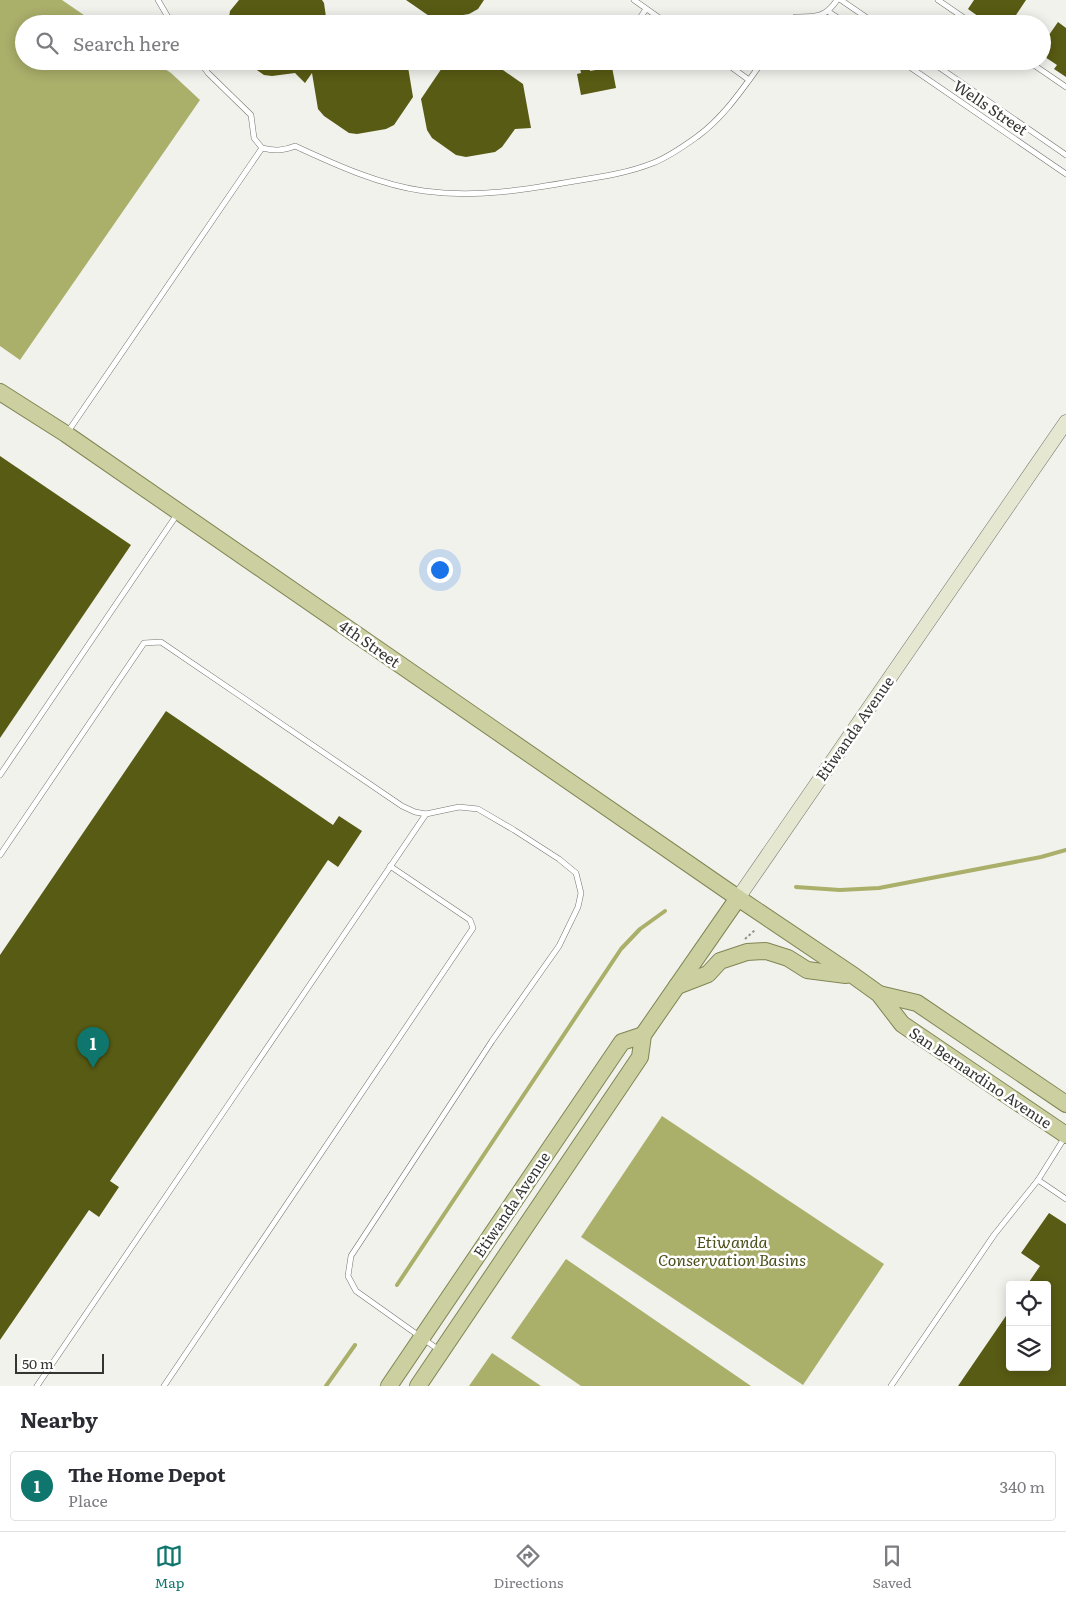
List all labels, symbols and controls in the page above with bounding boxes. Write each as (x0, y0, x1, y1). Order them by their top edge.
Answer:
search box (15, 15, 1051, 70)
icon: search (33, 29, 61, 57)
text: Search here (73, 29, 180, 57)
street label: Wells Street (949, 74, 1033, 140)
your location (427, 557, 453, 583)
street label: 4th Street (335, 613, 405, 673)
street label: Etiwanda Avenue (809, 671, 899, 785)
street label: San Bernardino Avenue (905, 1021, 1057, 1134)
pin: 1 (77, 1027, 109, 1068)
street label: Etiwanda Avenue (467, 1146, 555, 1262)
water label: Etiwanda Conservation Basins (658, 1229, 806, 1271)
map controls (1006, 1281, 1051, 1371)
button: locate (1006, 1281, 1051, 1326)
button: layers (1006, 1326, 1051, 1371)
scale bar (15, 1351, 104, 1374)
text: 50 m (22, 1353, 54, 1373)
text: Nearby (20, 1403, 98, 1434)
text: The Home Depot (68, 1460, 226, 1488)
text: 1 (34, 1474, 40, 1498)
text: 340 m (1000, 1474, 1045, 1498)
text: Place (68, 1488, 108, 1512)
tab: Map (155, 1542, 184, 1592)
tab: Directions (493, 1542, 563, 1592)
tab: Saved (872, 1542, 911, 1592)

